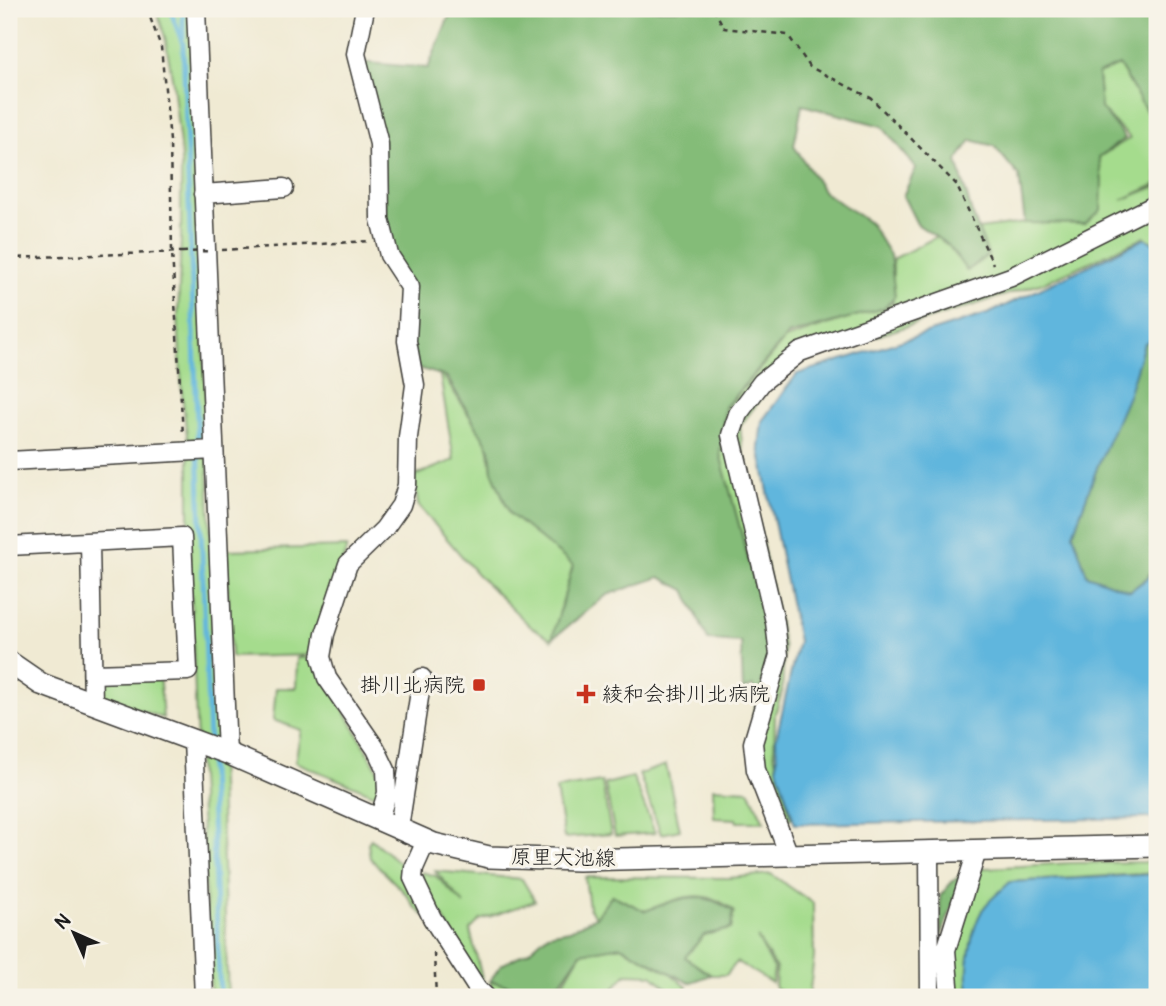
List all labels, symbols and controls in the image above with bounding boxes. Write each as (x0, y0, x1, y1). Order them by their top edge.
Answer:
place label: 掛川北病院 (360, 672, 465, 699)
marker: 掛川北病院 (471, 677, 487, 693)
place label: 綾和会掛川北病院 (602, 681, 770, 708)
marker: 綾和会掛川北病院 (576, 684, 596, 704)
street label: 原里大池線 (510, 844, 616, 872)
north arrow (38, 898, 108, 968)
text: N (50, 909, 76, 935)

